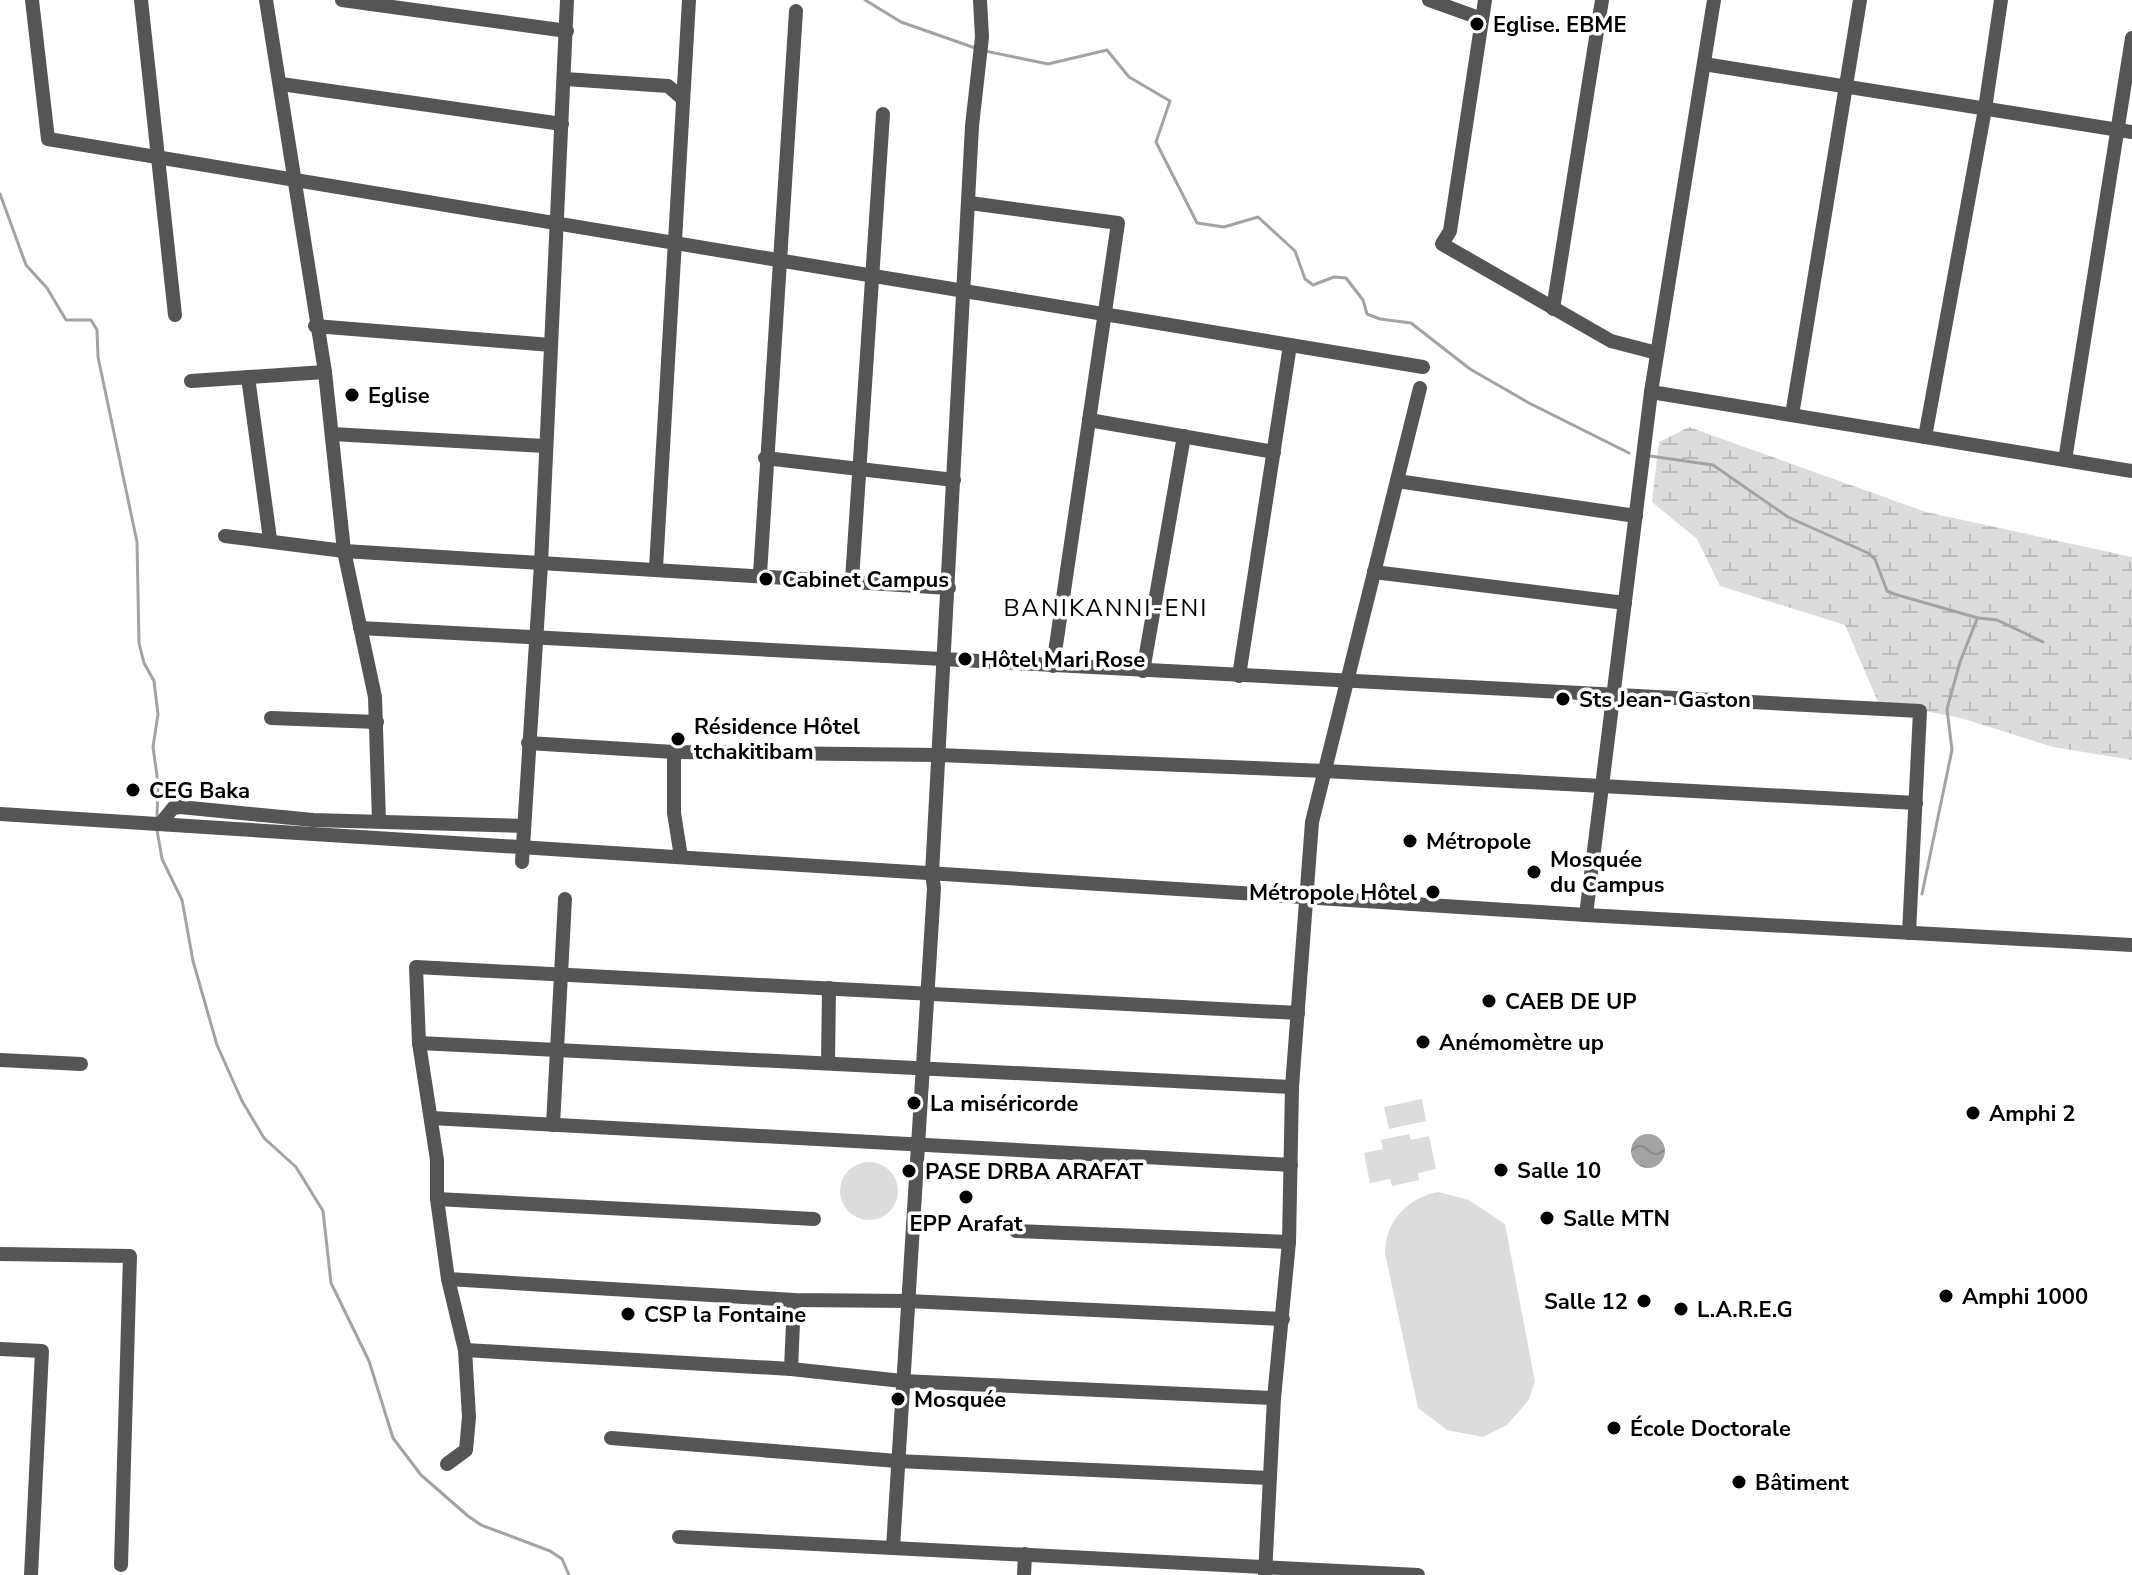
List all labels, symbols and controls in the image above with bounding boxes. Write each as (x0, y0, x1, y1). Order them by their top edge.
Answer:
place label: Eglise. EBME (1493, 10, 1627, 40)
marker: Eglise. EBME (1468, 15, 1486, 33)
place label: Eglise (368, 381, 430, 411)
marker: Eglise (343, 386, 361, 404)
place label: Cabinet Campus (782, 565, 949, 595)
marker: Cabinet Campus (757, 570, 775, 588)
district label: BANIKANNI-ENI (1003, 592, 1209, 624)
place label: Hôtel Mari Rose (981, 645, 1145, 675)
marker: Hôtel Mari Rose (956, 650, 974, 668)
place label: Sts Jean- Gaston (1579, 685, 1751, 715)
marker: Sts Jean- Gaston (1554, 690, 1572, 708)
place label: Résidence Hôtel tchakitibam (694, 712, 860, 767)
marker: Résidence Hôtel tchakitibam (669, 730, 687, 748)
place label: CEG Baka (149, 776, 250, 806)
marker: CEG Baka (124, 781, 142, 799)
place label: Métropole (1426, 827, 1531, 857)
marker: Métropole (1401, 832, 1419, 850)
place label: Mosquée du Campus (1550, 845, 1664, 900)
marker: Mosquée du Campus (1525, 863, 1543, 881)
place label: Métropole Hôtel (1249, 878, 1417, 908)
marker: Métropole Hôtel (1424, 883, 1442, 901)
place label: CAEB DE UP (1505, 987, 1637, 1017)
marker: CAEB DE UP (1480, 992, 1498, 1010)
place label: Anémomètre up (1439, 1028, 1604, 1058)
marker: Anémomètre up (1414, 1033, 1432, 1051)
place label: La miséricorde (930, 1089, 1079, 1119)
marker: La miséricorde (905, 1094, 923, 1112)
place label: Amphi 2 (1989, 1099, 2075, 1129)
marker: Amphi 2 (1964, 1104, 1982, 1122)
place label: Salle 10 (1517, 1156, 1601, 1186)
place label: PASE DRBA ARAFAT (925, 1157, 1143, 1187)
marker: Salle 10 (1492, 1161, 1510, 1179)
marker: PASE DRBA ARAFAT (900, 1162, 918, 1180)
marker: EPP Arafat (957, 1188, 975, 1206)
place label: Salle MTN (1563, 1204, 1670, 1234)
place label: EPP Arafat (909, 1209, 1023, 1239)
marker: Salle MTN (1538, 1209, 1556, 1227)
place label: Amphi 1000 (1962, 1282, 2088, 1312)
place label: Salle 12 (1544, 1287, 1628, 1317)
marker: Amphi 1000 (1937, 1287, 1955, 1305)
marker: Salle 12 (1635, 1292, 1653, 1310)
place label: L.A.R.E.G (1697, 1295, 1793, 1325)
place label: CSP la Fontaine (644, 1300, 806, 1330)
marker: L.A.R.E.G (1672, 1300, 1690, 1318)
marker: CSP la Fontaine (619, 1305, 637, 1323)
place label: Mosquée (914, 1385, 1006, 1415)
marker: Mosquée (889, 1390, 907, 1408)
place label: École Doctorale (1630, 1414, 1791, 1444)
marker: École Doctorale (1605, 1419, 1623, 1437)
place label: Bâtiment (1755, 1468, 1849, 1498)
marker: Bâtiment (1730, 1473, 1748, 1491)

